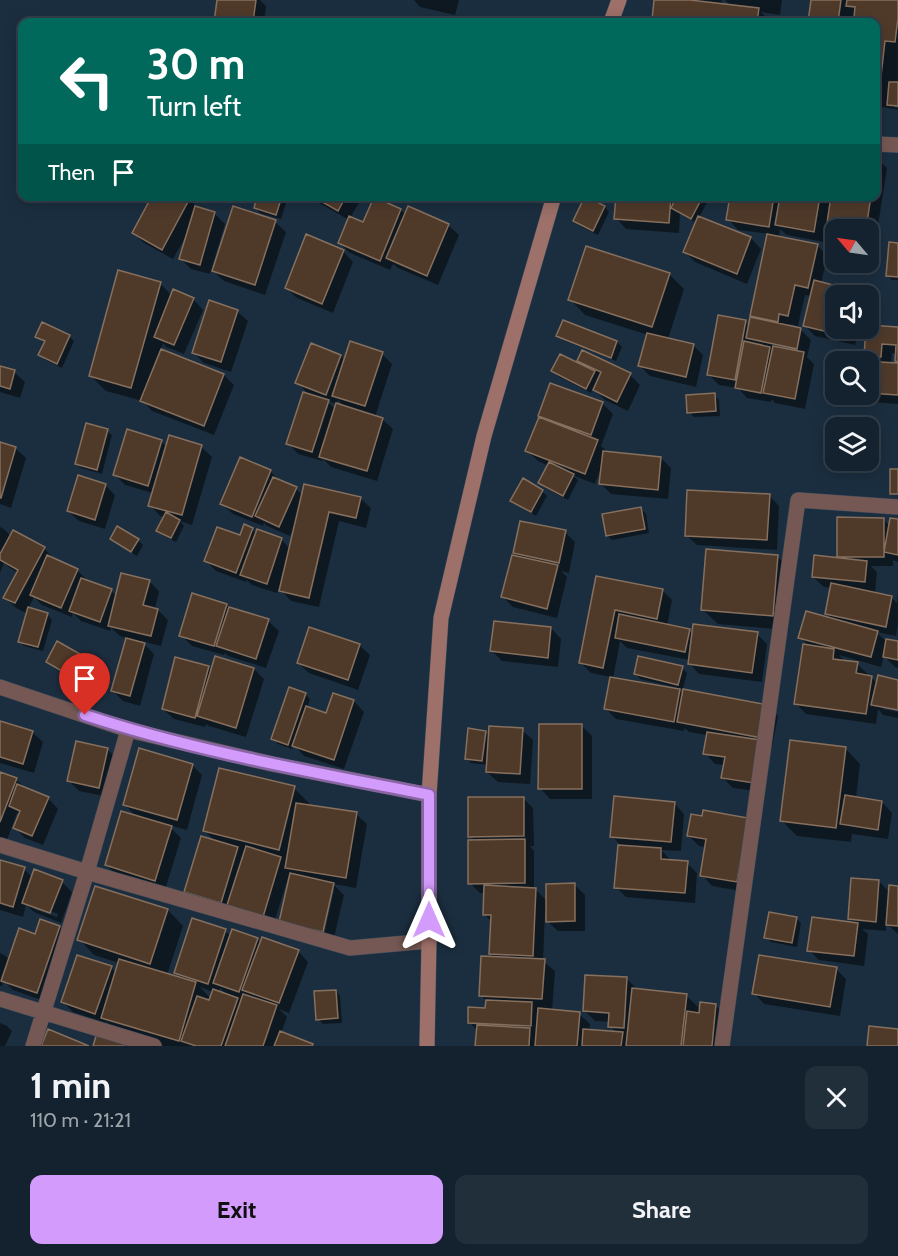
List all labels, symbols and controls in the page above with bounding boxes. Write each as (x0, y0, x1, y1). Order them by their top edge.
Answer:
text: 30 m (147, 38, 245, 90)
icon: left (48, 42, 126, 120)
text: Turn left (147, 90, 241, 123)
icon: arrive (107, 156, 140, 189)
text: Then (48, 159, 95, 186)
north arrow (825, 219, 879, 273)
map controls (825, 219, 879, 471)
button: sound (825, 285, 879, 339)
button: search (825, 351, 879, 405)
button: layers (825, 417, 879, 471)
pin (59, 653, 110, 715)
icon: arrive (68, 662, 101, 695)
position arrow (397, 888, 461, 952)
text: 1 min (30, 1063, 111, 1107)
button: close (805, 1066, 868, 1129)
text: 110 m · 21:21 (30, 1108, 131, 1132)
button: Exit (30, 1175, 443, 1244)
button: Share (455, 1175, 868, 1244)

